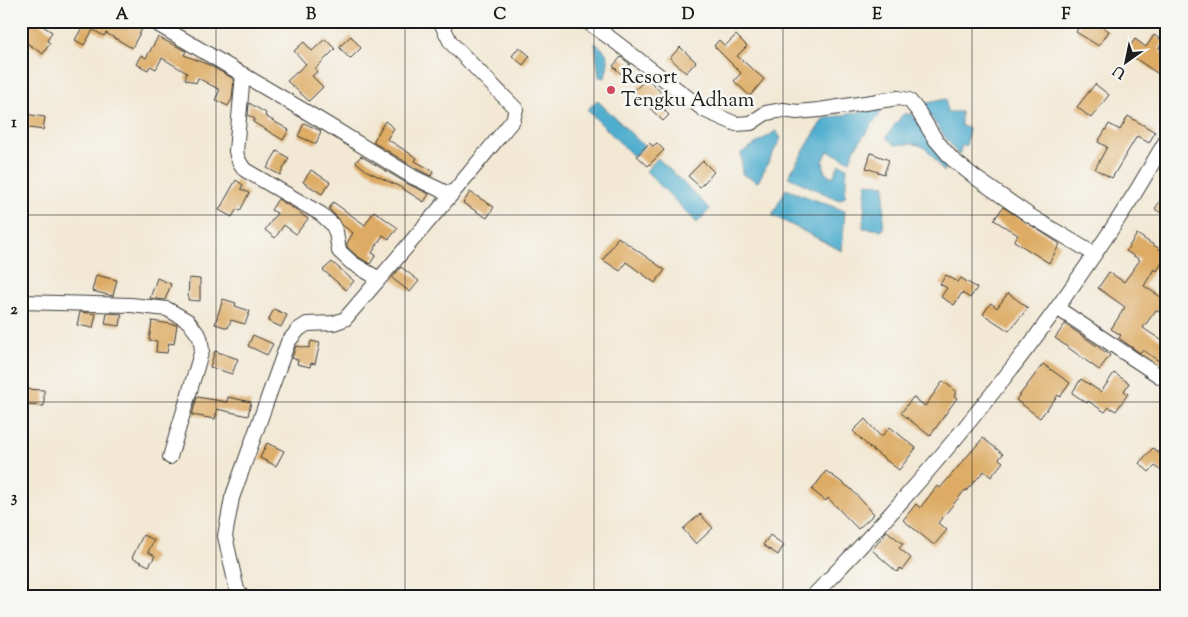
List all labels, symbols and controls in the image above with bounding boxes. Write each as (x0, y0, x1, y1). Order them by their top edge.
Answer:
text: A (116, 4, 129, 27)
text: B (306, 4, 316, 27)
text: C (494, 4, 507, 27)
text: D (682, 4, 695, 27)
text: E (872, 4, 882, 27)
text: F (1062, 4, 1071, 27)
north arrow (1100, 38, 1150, 88)
text: U (1109, 59, 1130, 83)
place label: Resort Tengku Adham (621, 64, 755, 116)
marker: Resort Tengku Adham (605, 84, 617, 96)
text: 1 (11, 112, 17, 135)
text: 2 (10, 299, 18, 322)
text: 3 (11, 487, 18, 510)

